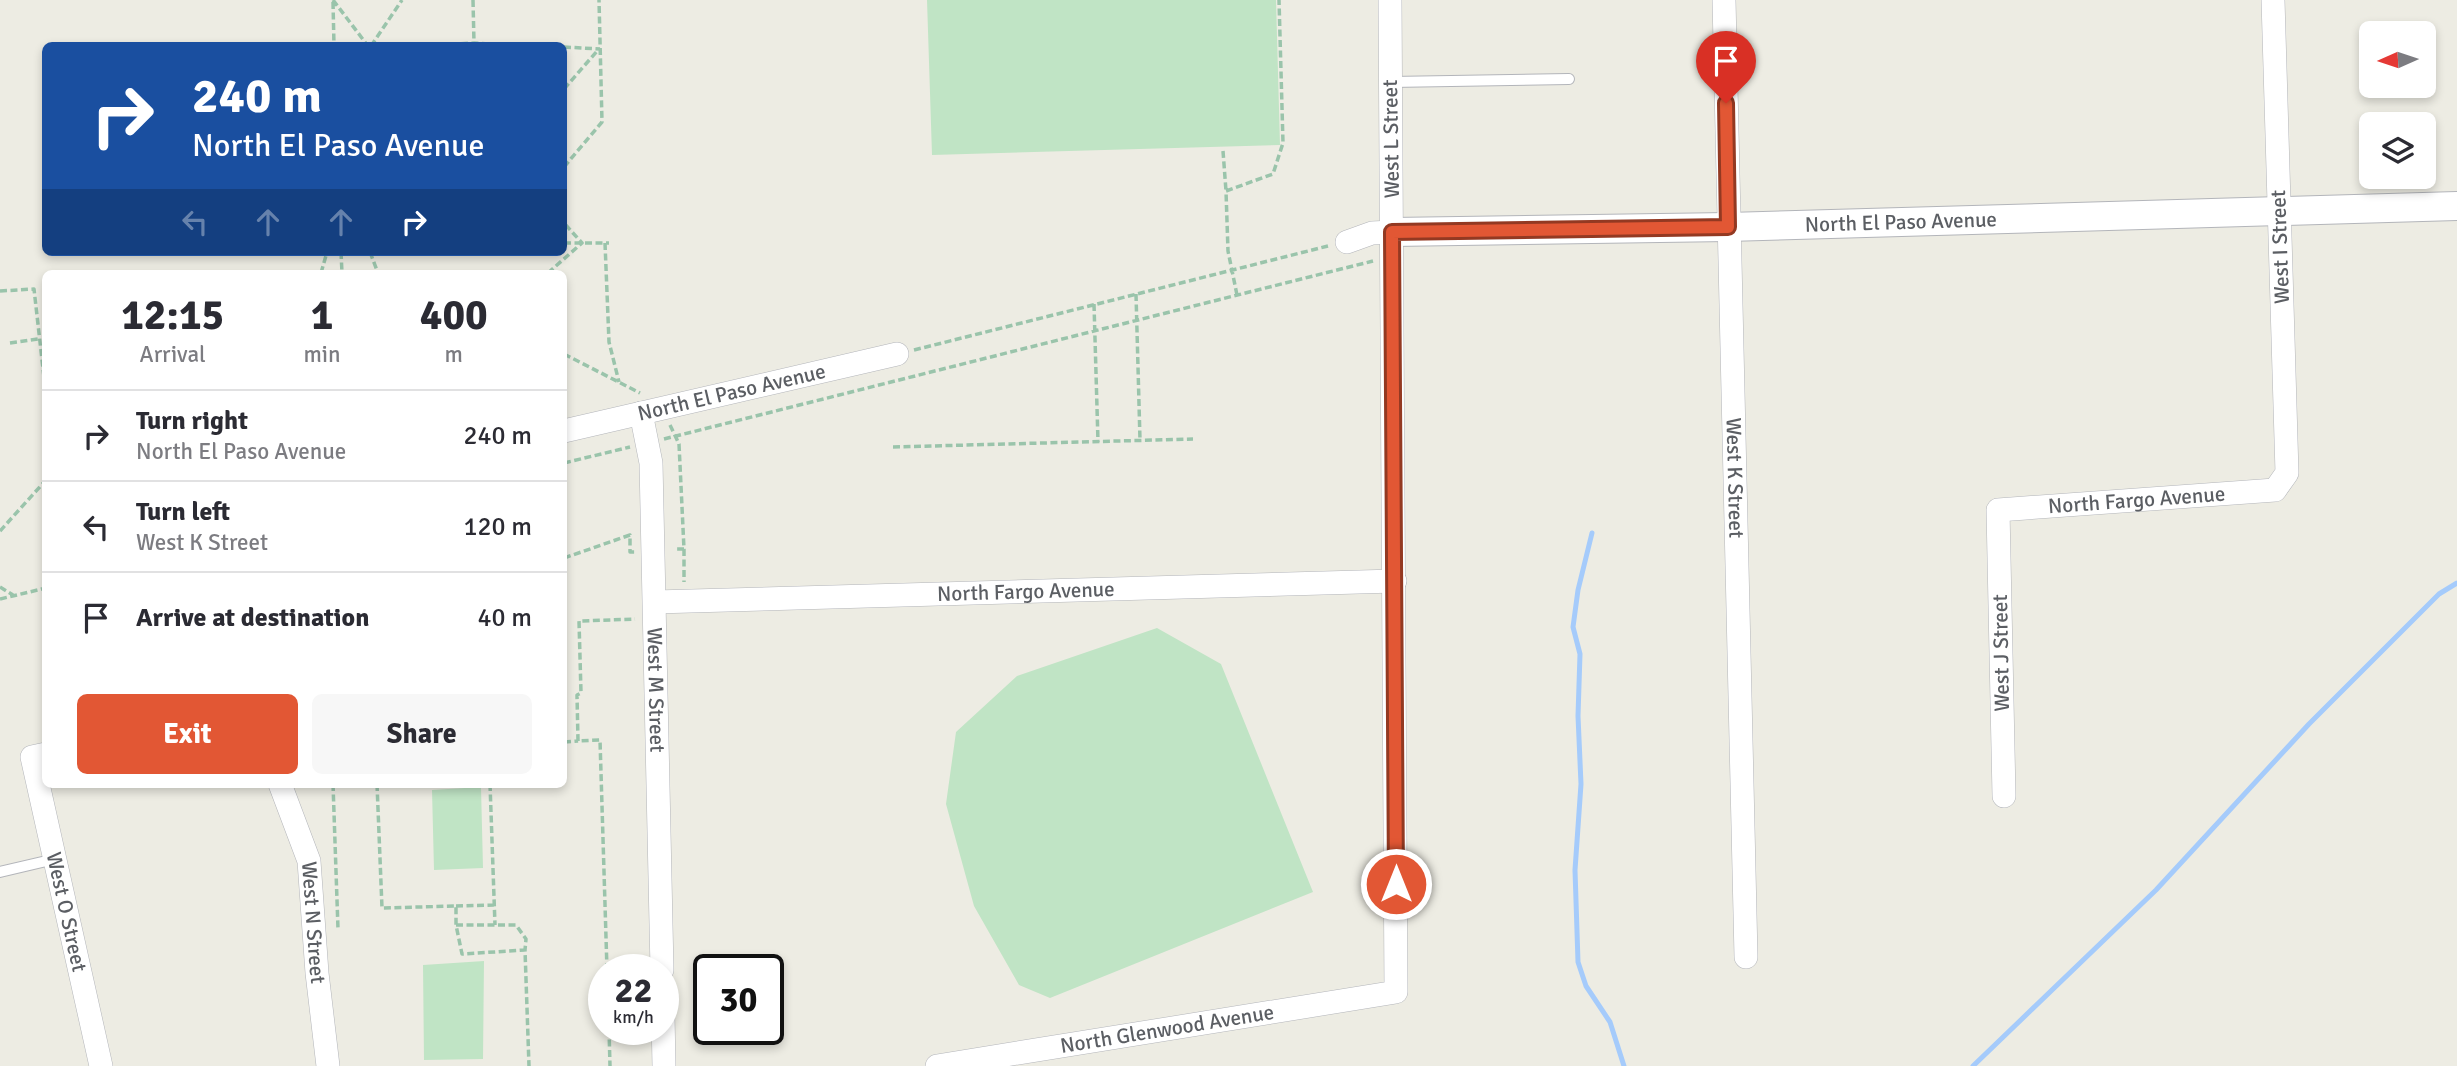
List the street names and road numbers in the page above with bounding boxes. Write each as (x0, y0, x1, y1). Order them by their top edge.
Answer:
street label: West L Street (1377, 79, 1405, 199)
street label: West I Street (2265, 189, 2295, 305)
street label: North El Paso Avenue (1805, 206, 1997, 238)
street label: North El Paso Avenue (635, 358, 828, 427)
street label: West K Street (1721, 417, 1749, 538)
street label: North Fargo Avenue (2047, 481, 2226, 519)
street label: North Fargo Avenue (937, 576, 1115, 607)
street label: West J Street (1987, 594, 2015, 712)
street label: West M Street (642, 627, 670, 753)
street label: West O Street (41, 850, 93, 974)
street label: West N Street (296, 861, 331, 985)
street label: North Glenwood Avenue (1058, 999, 1276, 1059)

